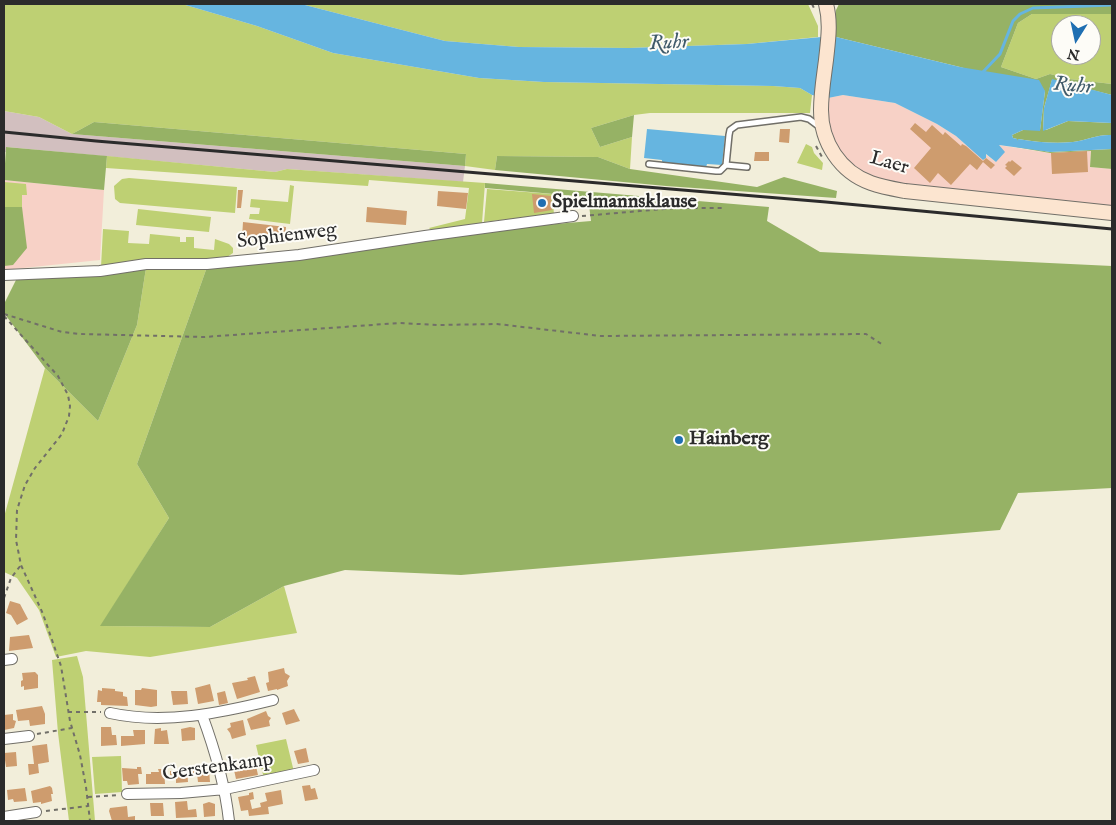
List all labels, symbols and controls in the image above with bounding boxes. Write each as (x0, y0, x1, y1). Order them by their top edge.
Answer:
north arrow (1051, 15, 1101, 65)
water label: Ruhr (649, 30, 689, 58)
text: N (1066, 44, 1081, 64)
water label: Ruhr (1052, 73, 1094, 101)
street label: Laer (867, 147, 911, 181)
place label: Spielmannsklause (552, 191, 697, 215)
marker: Spielmannsklause (536, 197, 548, 209)
street label: Sophienweg (236, 219, 338, 255)
place label: Hainberg (689, 428, 769, 452)
marker: Hainberg (673, 434, 685, 446)
street label: Gerstenkamp (161, 748, 275, 788)

